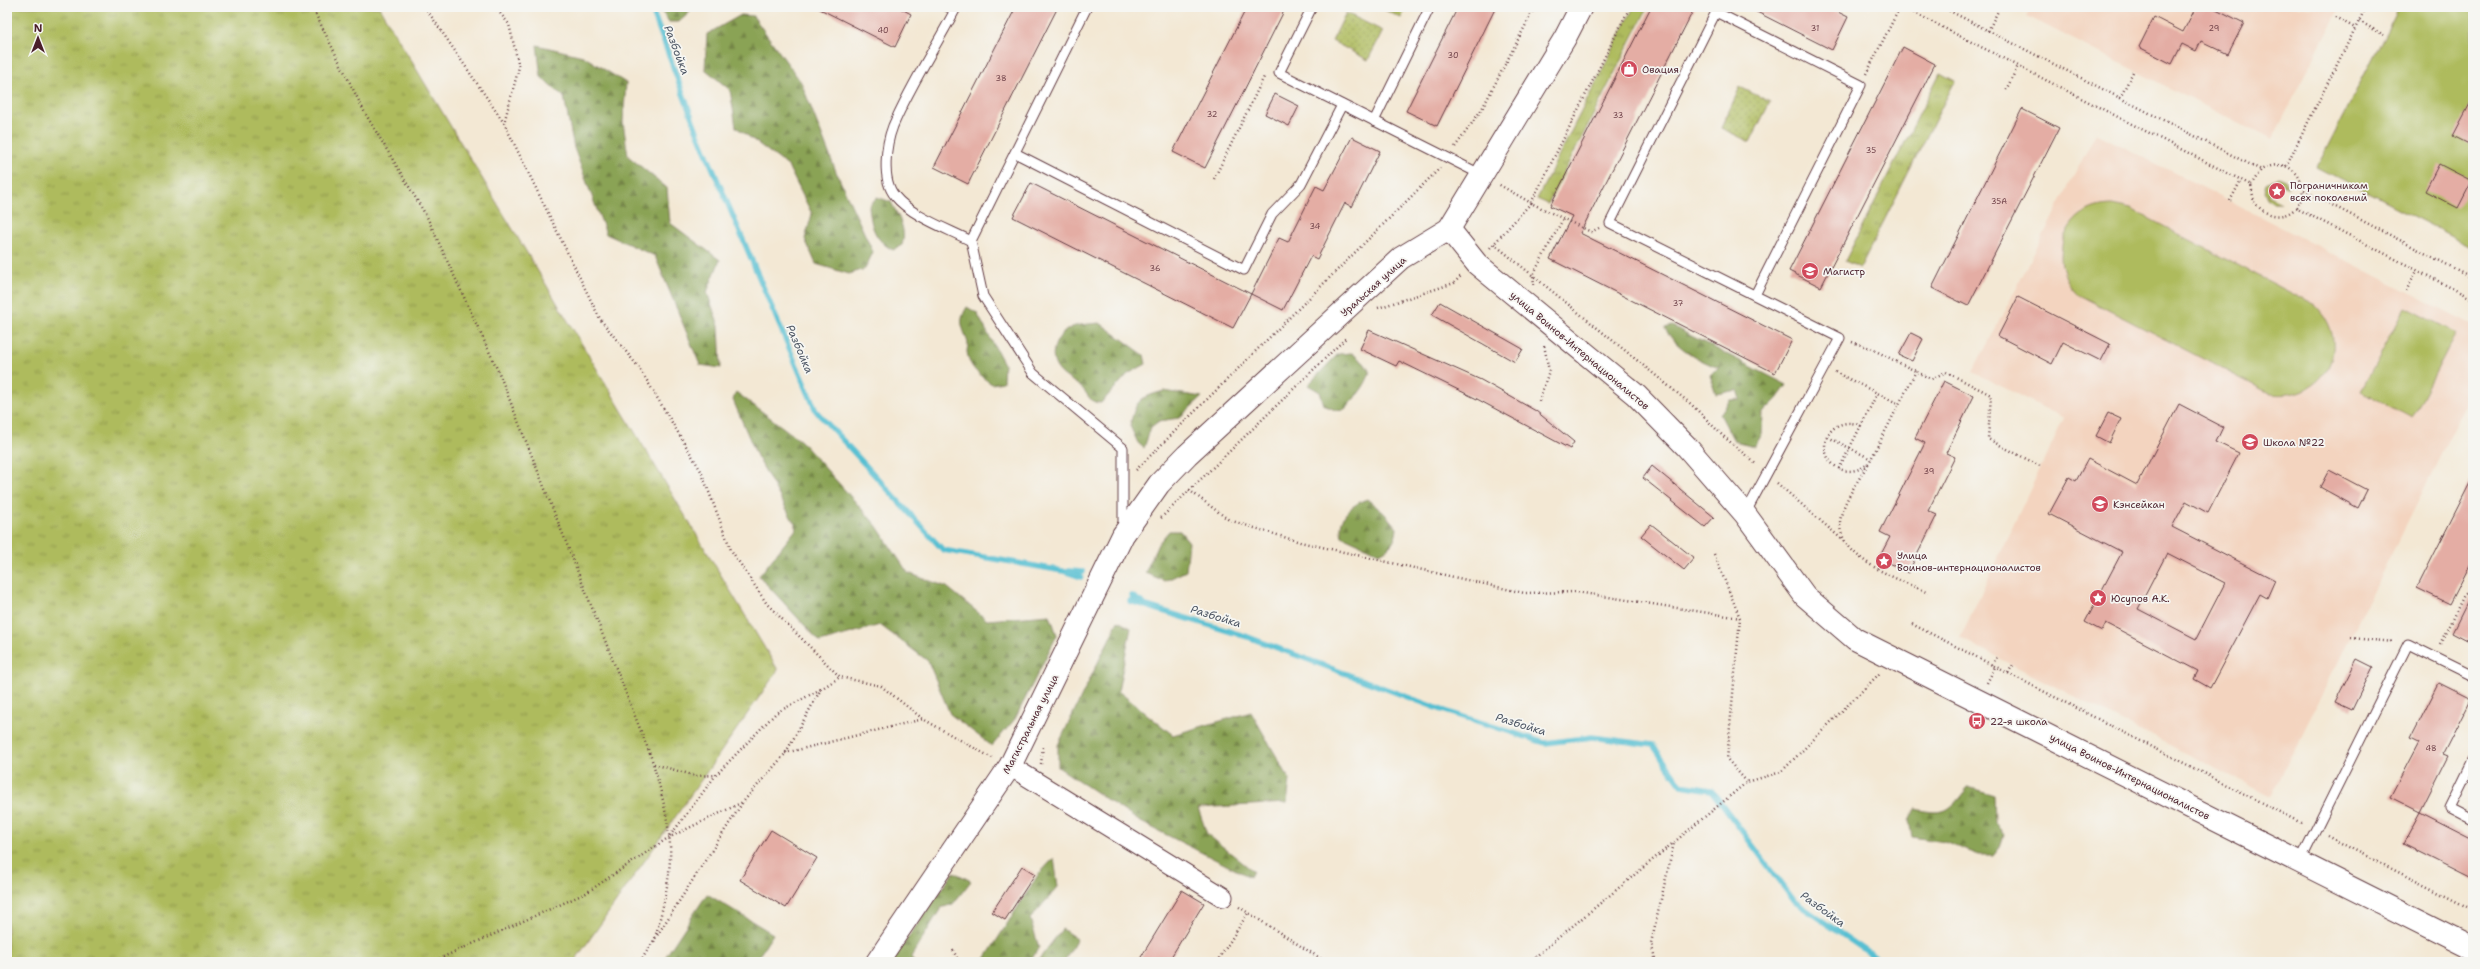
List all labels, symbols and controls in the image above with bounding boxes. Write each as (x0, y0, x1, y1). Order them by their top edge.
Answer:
north arrow (18, 18, 58, 58)
text: N (34, 21, 43, 36)
water label: Разбойка (660, 23, 693, 77)
house number: 31 (1811, 23, 1819, 34)
house number: 29 (2209, 23, 2219, 34)
house number: 40 (877, 25, 889, 36)
house number: 30 (1447, 50, 1459, 61)
shop icon: Овация (1619, 59, 1639, 79)
place label: Овация (1642, 63, 1679, 76)
house number: 38 (996, 73, 1006, 84)
house number: 32 (1207, 109, 1218, 120)
house number: 33 (1613, 110, 1623, 121)
house number: 35 (1866, 145, 1876, 156)
place label: Пограничникам всех поколений (2290, 179, 2368, 204)
place icon: Пограничникам всех поколений (2267, 181, 2287, 201)
house number: 35А (1991, 196, 2007, 207)
house number: 34 (1310, 221, 1321, 232)
street label: Уральская улица (1338, 253, 1409, 319)
school or university icon: Магистр (1800, 261, 1820, 281)
house number: 36 (1150, 263, 1161, 274)
place label: Магистр (1823, 265, 1865, 278)
street label: улица Воинов-Интернационалистов (1507, 288, 1652, 413)
house number: 37 (1673, 298, 1684, 309)
water label: Разбойка (783, 322, 817, 376)
school or university icon: Школа №22 (2240, 432, 2260, 452)
place label: Школа №22 (2263, 436, 2324, 449)
house number: 39 (1924, 466, 1934, 477)
school or university icon: Кэнсейкан (2090, 494, 2110, 514)
place label: Кэнсейкан (2113, 498, 2165, 511)
place label: Улица Воинов-интернационалистов (1897, 549, 2041, 574)
place icon: Улица Воинов-интернационалистов (1874, 551, 1894, 571)
place icon: Юсупов А.К. (2088, 588, 2108, 608)
place label: Юсупов А.К. (2111, 592, 2170, 605)
water label: Разбойка (1189, 602, 1243, 631)
street label: Магистральная улица (1000, 672, 1062, 776)
water label: Разбойка (1494, 710, 1548, 739)
bus stop icon: 22-я школа (1967, 711, 1987, 731)
place label: 22-я школа (1990, 715, 2048, 728)
street label: улица Воинов-Интернационалистов (2048, 730, 2212, 823)
house number: 48 (2425, 743, 2437, 754)
water label: Разбойка (1797, 888, 1848, 931)

